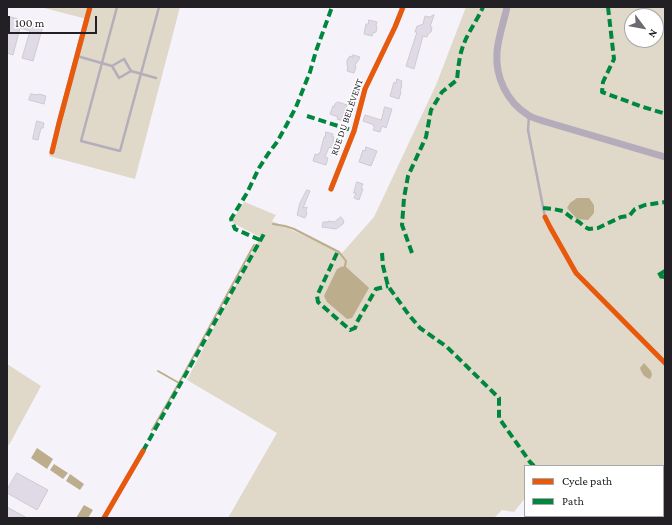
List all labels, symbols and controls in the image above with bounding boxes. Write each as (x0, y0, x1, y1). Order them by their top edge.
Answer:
scale bar (10, 8, 99, 34)
north arrow (624, 8, 664, 48)
text: 100 m (15, 16, 44, 30)
text: N (646, 27, 660, 40)
street label: RUE DU BEL ÉVENT (328, 77, 366, 157)
legend (524, 465, 664, 517)
text: Cycle path (562, 474, 612, 488)
text: Path (562, 494, 584, 508)

